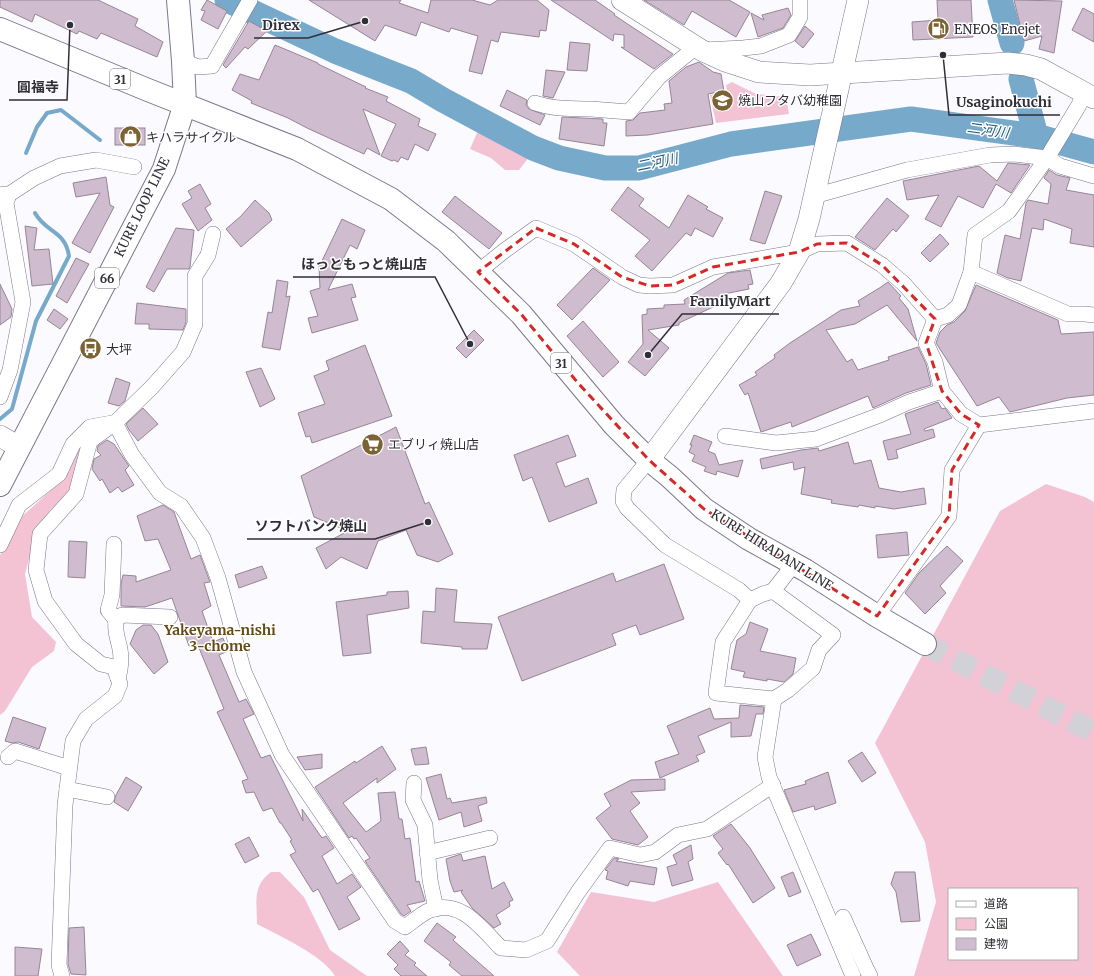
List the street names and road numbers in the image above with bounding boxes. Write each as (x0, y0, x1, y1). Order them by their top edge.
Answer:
road number: 31 (110, 69, 130, 89)
street label: KURE LOOP LINE (110, 154, 174, 260)
road number: 66 (95, 268, 119, 288)
road number: 31 (551, 353, 571, 373)
street label: KURE HIRADANI LINE (708, 505, 837, 595)

